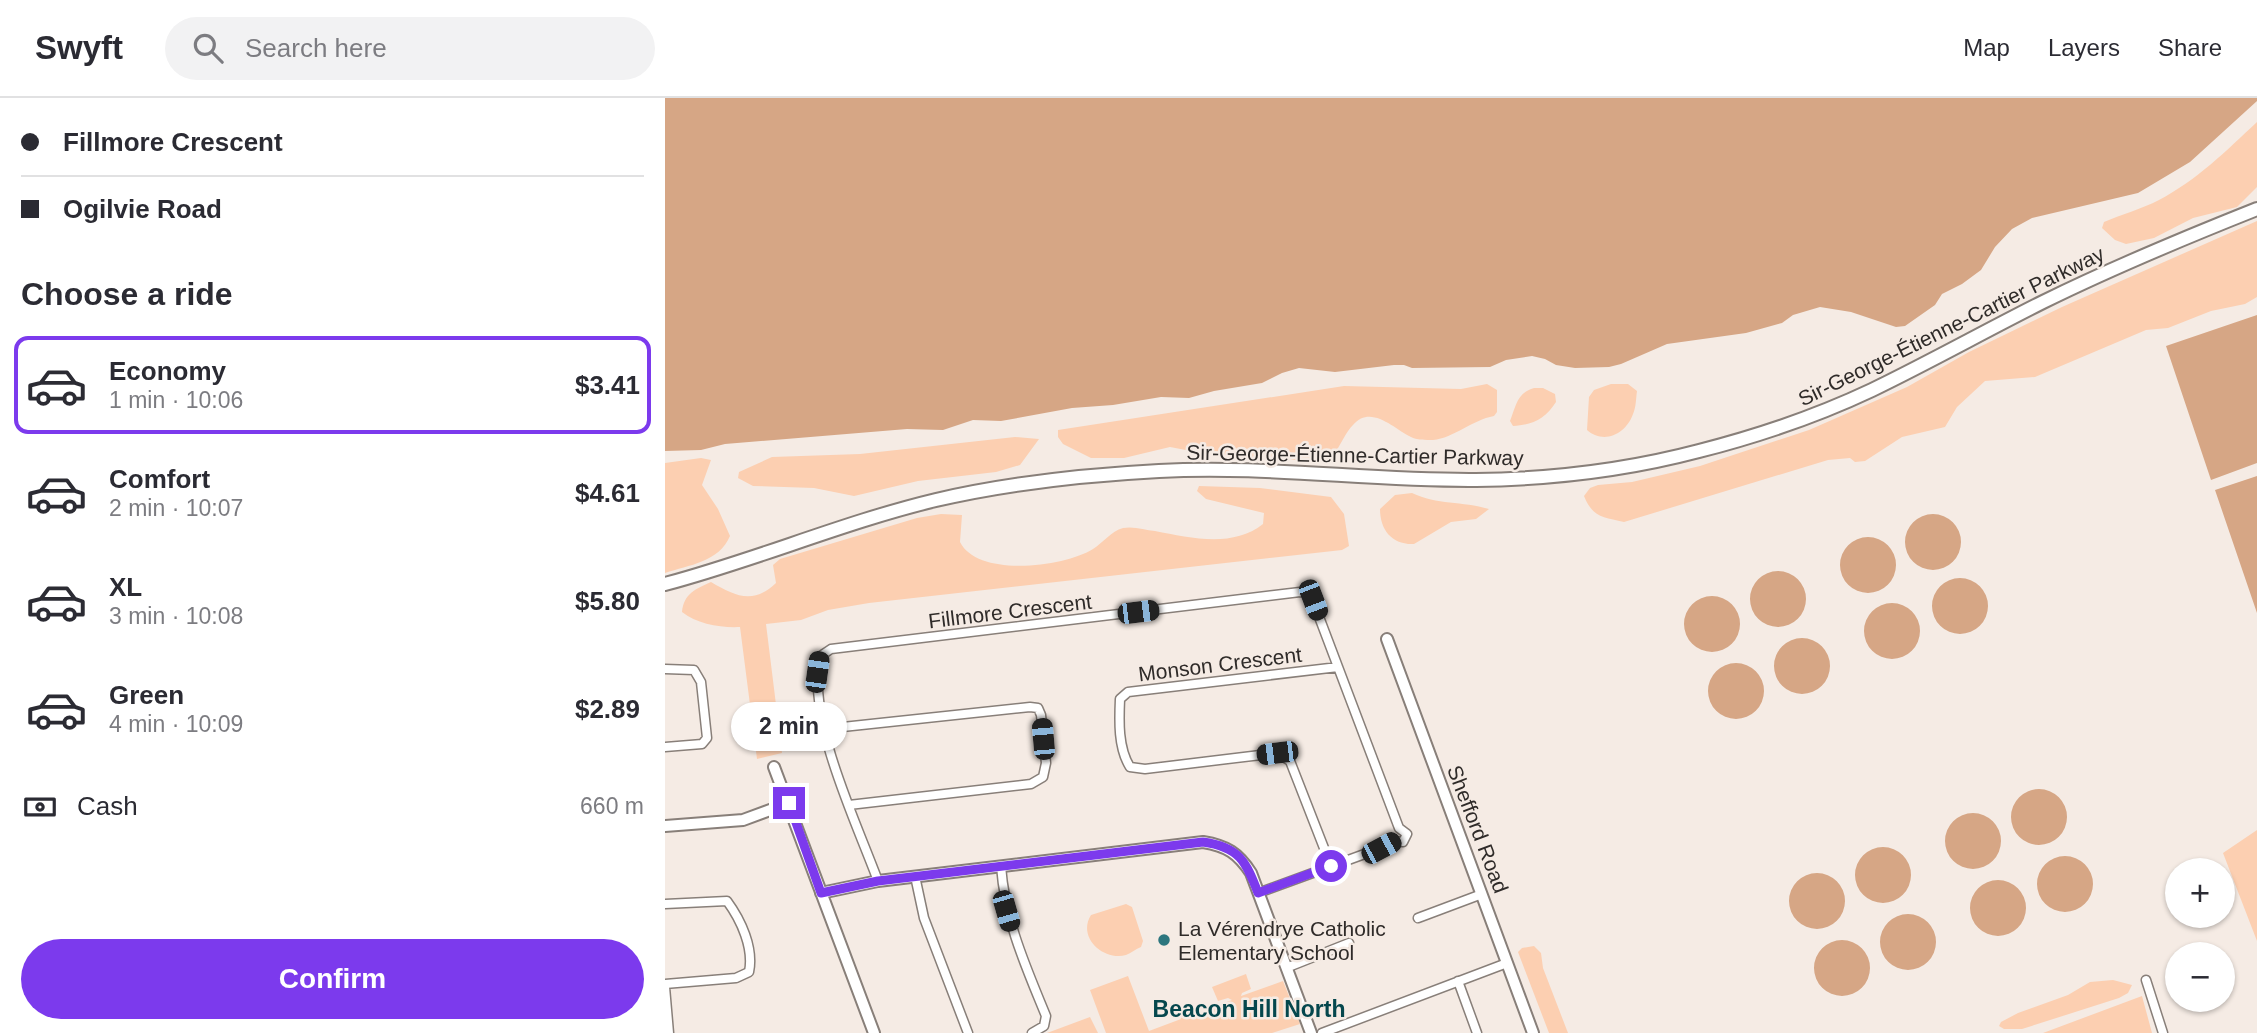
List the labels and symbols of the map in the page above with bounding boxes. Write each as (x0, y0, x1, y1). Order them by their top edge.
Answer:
street label: Sir-George-Étienne-Cartier Parkway (1794, 242, 2108, 410)
street label: Sir-George-Étienne-Cartier Parkway (1186, 441, 1524, 469)
car (1296, 577, 1331, 623)
street label: Fillmore Crescent (927, 590, 1093, 632)
car (1116, 599, 1161, 625)
street label: Monson Crescent (1137, 643, 1303, 685)
car (804, 650, 831, 694)
callout: 2 min (731, 702, 847, 750)
car (1031, 717, 1056, 761)
car (1255, 740, 1300, 766)
street label: Shefford Road (1443, 762, 1513, 896)
route end (773, 787, 805, 819)
car (1358, 829, 1405, 867)
route start (1315, 850, 1347, 882)
car (991, 888, 1022, 934)
place label: La Vérendrye Catholic Elementary School (1178, 917, 1386, 964)
marker: La Vérendrye Catholic Elementary School (1156, 932, 1172, 948)
district label: Beacon Hill North (1153, 996, 1345, 1022)

